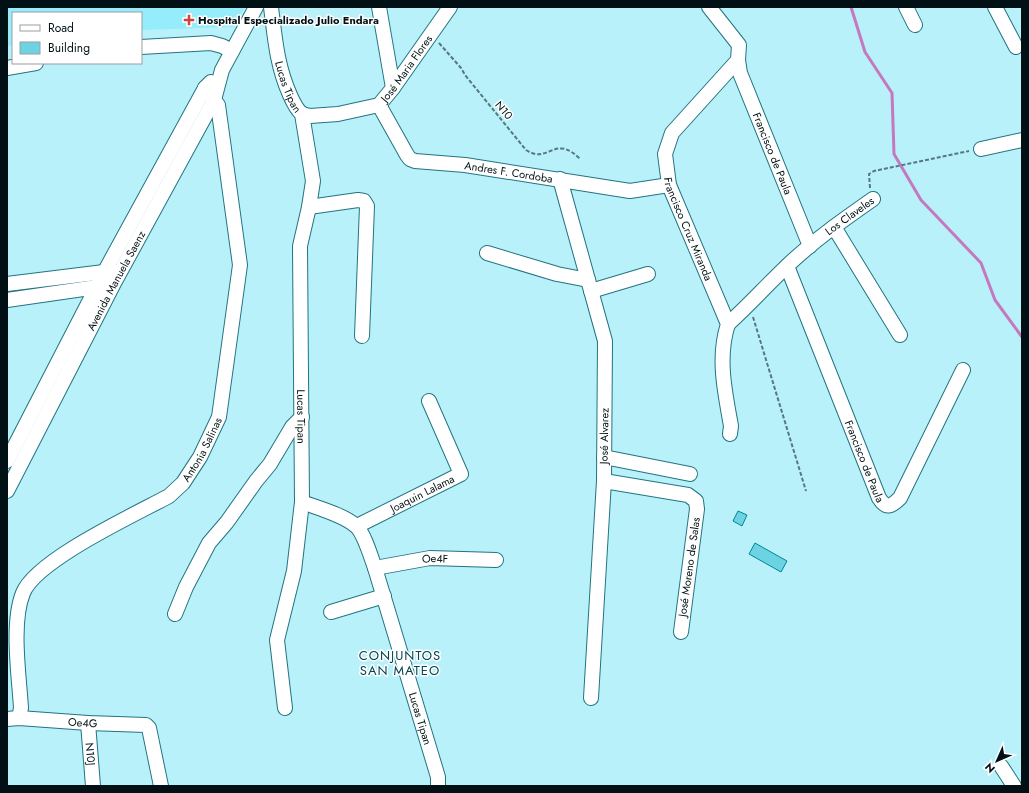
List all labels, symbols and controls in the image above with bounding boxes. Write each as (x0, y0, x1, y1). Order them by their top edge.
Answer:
legend (12, 12, 142, 64)
place label: Hospital Especializado Julio Endara (198, 12, 379, 28)
marker: Hospital Especializado Julio Endara (183, 14, 195, 26)
text: Road (48, 19, 74, 37)
street label: José Maria Flores (375, 31, 436, 107)
text: Building (48, 39, 90, 57)
street label: Lucas Tipan (271, 59, 305, 116)
street label: N10 (491, 97, 517, 123)
street label: Francisco de Paula (749, 110, 796, 197)
street label: Andres F. Cordoba (463, 157, 554, 187)
street label: Francisco Cruz Miranda (660, 176, 717, 283)
street label: Los Claveles (822, 192, 878, 239)
street label: Avenida Manuela Saenz (83, 228, 149, 333)
street label: Lucas Tipan (293, 390, 310, 444)
street label: José Alvarez (595, 408, 612, 466)
street label: Antonia Salinas (178, 414, 226, 485)
street label: Francisco de Paula (841, 418, 888, 506)
street label: Joaquin Lalama (386, 471, 457, 517)
street label: José Moreno de Salas (674, 516, 704, 620)
street label: Oe4F (421, 550, 448, 567)
district label: CONJUNTOS SAN MATEO (359, 646, 441, 680)
street label: Lucas Tipan (405, 690, 436, 747)
street label: Oe4G (68, 714, 98, 731)
north arrow (977, 741, 1017, 781)
street label: N10J (82, 742, 99, 766)
text: N (981, 759, 999, 777)

